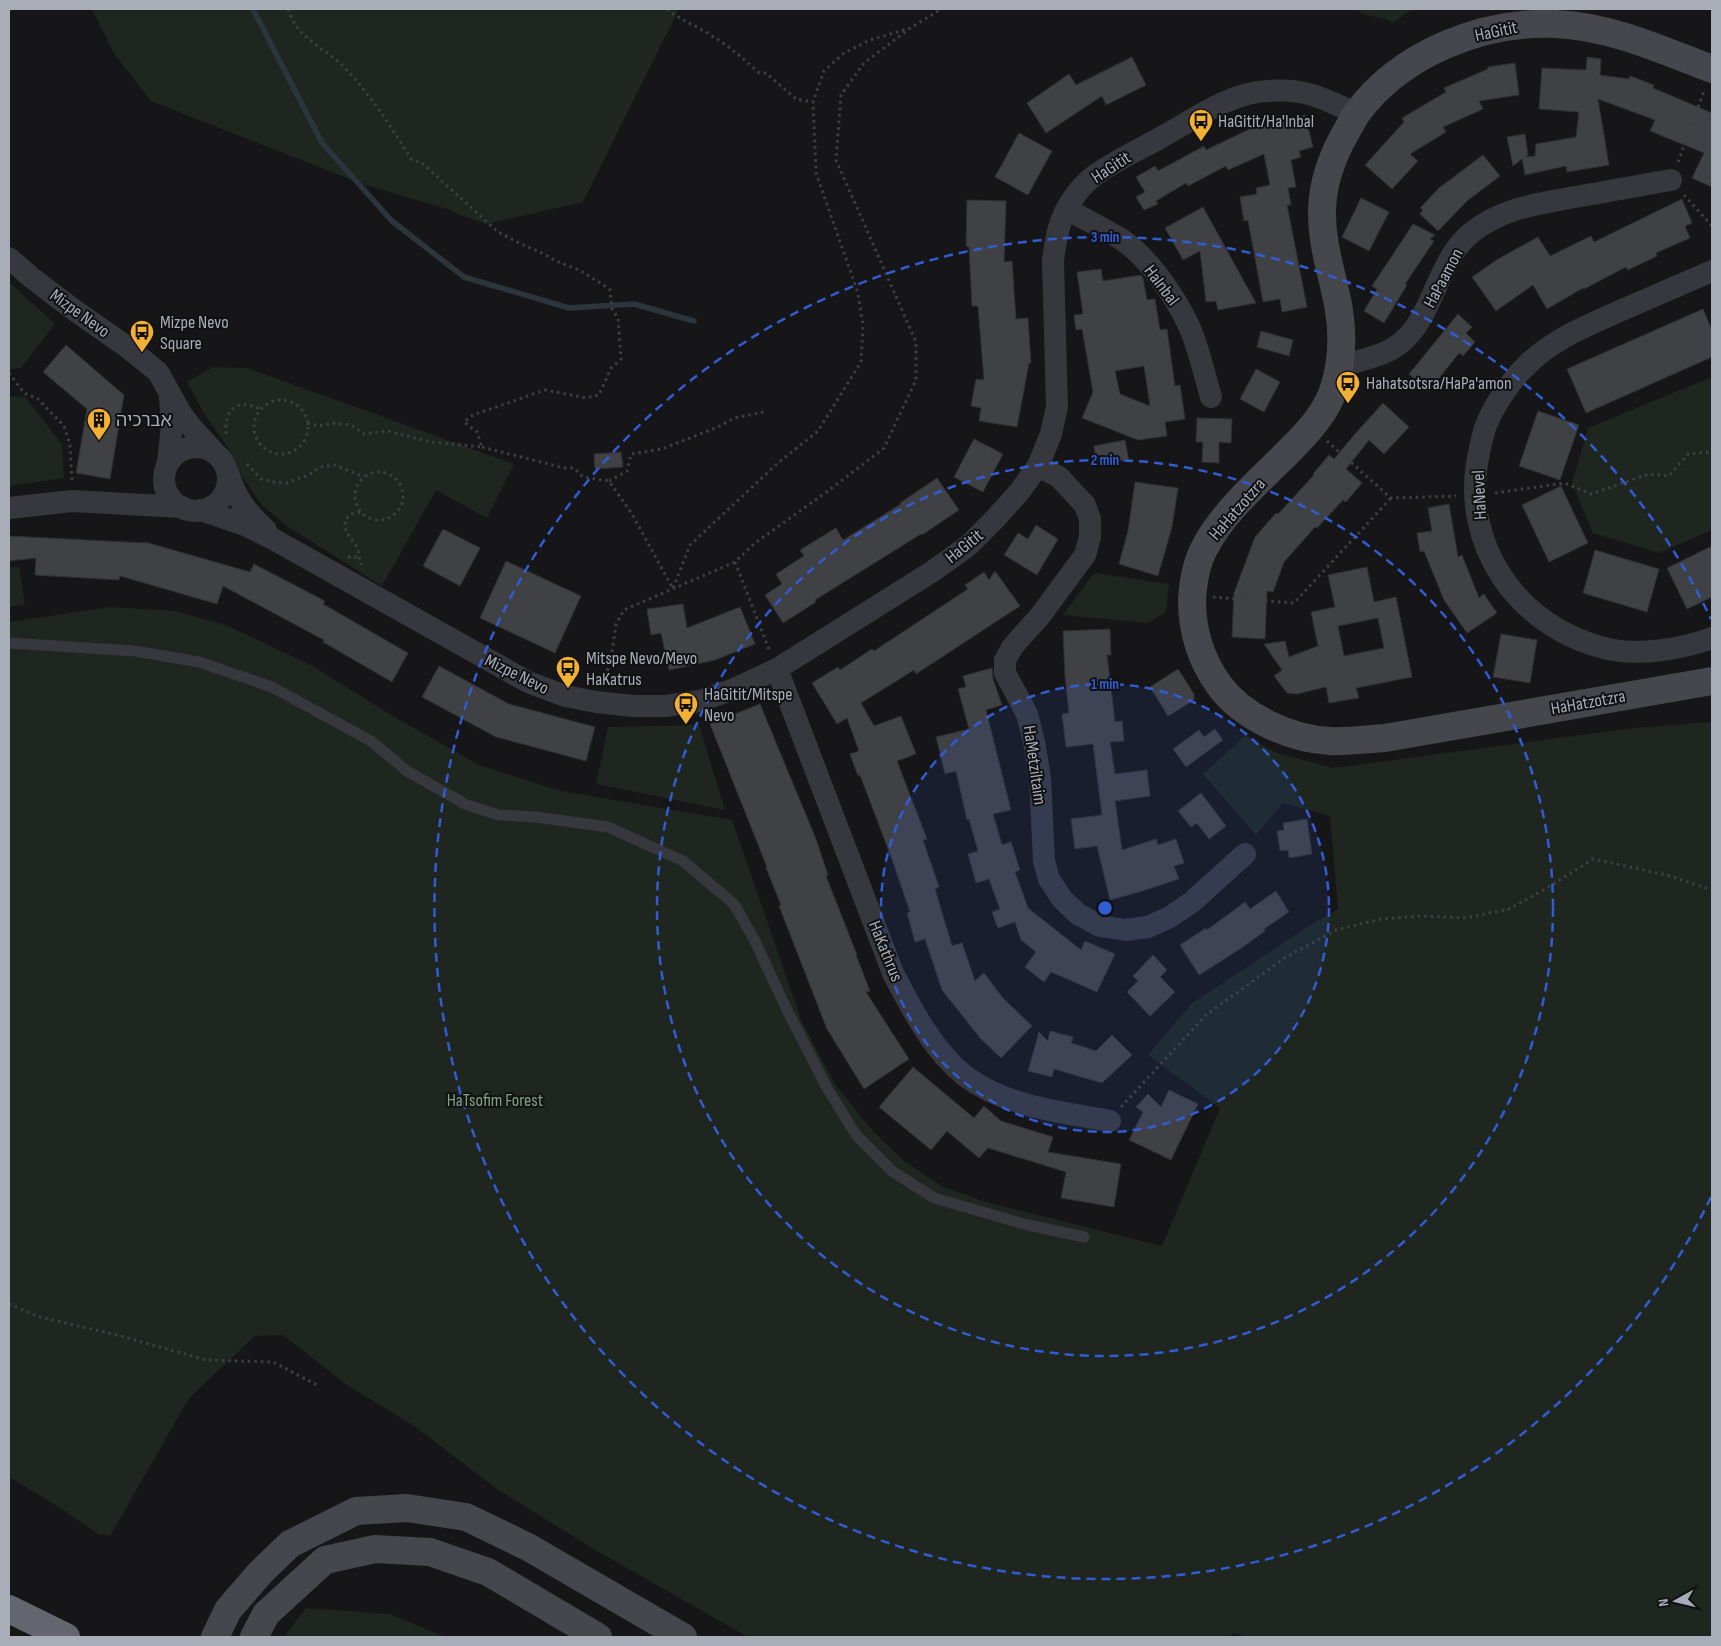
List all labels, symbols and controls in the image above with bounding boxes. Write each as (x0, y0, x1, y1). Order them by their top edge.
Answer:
street label: HaGitit (1473, 17, 1520, 46)
bus stop icon: HaGitit/Ha'Inbal (1188, 108, 1214, 142)
place label: HaGitit/Ha'Inbal (1218, 111, 1314, 132)
street label: HaGitit (1088, 147, 1135, 188)
text: 3 min (1091, 228, 1119, 247)
street label: HaPaamon (1419, 245, 1468, 311)
street label: HaInbal (1140, 261, 1184, 310)
street label: Mizpe Nevo (46, 285, 114, 342)
place label: Mizpe Nevo Square (160, 312, 229, 354)
bus stop icon: Mizpe Nevo Square (129, 319, 155, 353)
bus stop icon: Hahatsotsra/HaPa'amon (1335, 370, 1361, 404)
place label: Hahatsotsra/HaPa'amon (1366, 373, 1512, 394)
building icon: אברכיה (86, 407, 112, 441)
place label: אברכיה (116, 410, 172, 431)
text: 2 min (1091, 451, 1119, 470)
street label: HaNevel (1468, 470, 1491, 520)
street label: HaHatzotzra (1205, 474, 1270, 545)
street label: HaGitit (941, 524, 988, 568)
place label: Mitspe Nevo/Mevo HaKatrus (586, 648, 697, 690)
street label: Mizpe Nevo (481, 650, 552, 699)
bus stop icon: Mitspe Nevo/Mevo HaKatrus (555, 655, 581, 689)
text: 1 min (1091, 675, 1119, 694)
place label: HaGitit/Mitspe Nevo (704, 684, 793, 726)
street label: HaHatzotzra (1549, 686, 1627, 719)
bus stop icon: HaGitit/Mitspe Nevo (673, 691, 699, 725)
street label: HaMetziltaim (1019, 724, 1050, 806)
centre of rings (1096, 899, 1114, 917)
street label: HaKathrus (864, 918, 907, 985)
park label: HaTsofim Forest (447, 1090, 544, 1111)
north arrow (1651, 1576, 1701, 1626)
text: N (1655, 1598, 1673, 1608)

